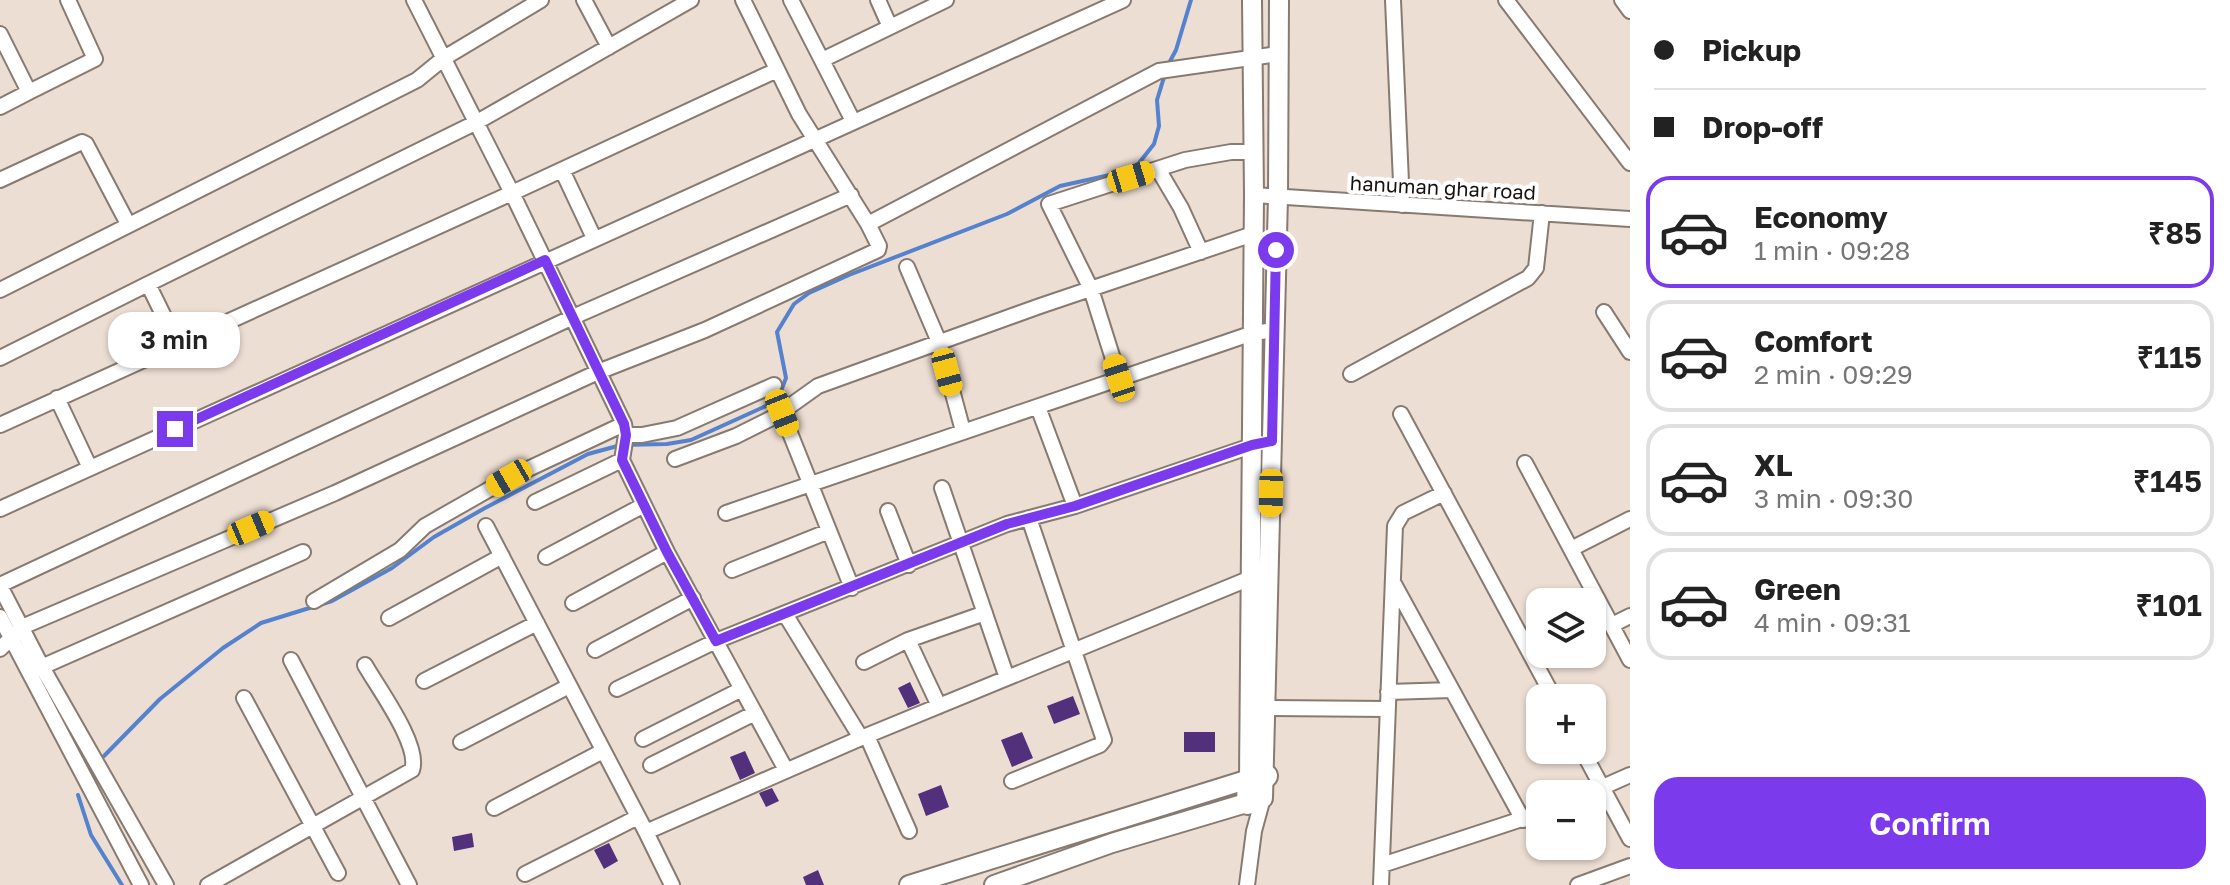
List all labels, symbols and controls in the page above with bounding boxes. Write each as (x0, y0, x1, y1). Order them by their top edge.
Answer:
text: Pickup (1702, 32, 1801, 68)
text: Drop-off (1702, 109, 1823, 145)
car (1105, 159, 1157, 195)
street label: hanuman ghar road (1349, 170, 1537, 204)
icon: car (1658, 196, 1730, 268)
text: Economy (1754, 199, 1888, 235)
text: ₹85 (2148, 215, 2202, 251)
route start (1258, 232, 1294, 268)
text: 1 min · 09:28 (1754, 235, 1910, 266)
callout: 3 min (109, 313, 241, 369)
icon: car (1658, 320, 1730, 392)
text: Comfort (1754, 323, 1873, 359)
text: 3 min (140, 324, 208, 355)
text: ₹115 (2137, 339, 2202, 375)
car (929, 346, 965, 398)
car (1100, 351, 1138, 405)
text: 2 min · 09:29 (1754, 359, 1913, 390)
car (762, 386, 802, 440)
route end (157, 411, 193, 447)
icon: car (1658, 444, 1730, 516)
text: XL (1754, 447, 1793, 483)
car (482, 456, 536, 500)
text: ₹145 (2133, 463, 2202, 499)
car (1259, 469, 1283, 517)
text: 3 min · 09:30 (1754, 483, 1913, 514)
car (224, 508, 278, 548)
icon: car (1658, 568, 1730, 640)
text: Green (1754, 571, 1841, 607)
text: ₹101 (2135, 587, 2202, 623)
map controls (1526, 588, 1606, 860)
button: layers (1526, 588, 1606, 668)
text: 4 min · 09:31 (1754, 607, 1911, 638)
button: + (1526, 684, 1606, 764)
button: Confirm (1654, 777, 2206, 869)
button: − (1526, 780, 1606, 860)

